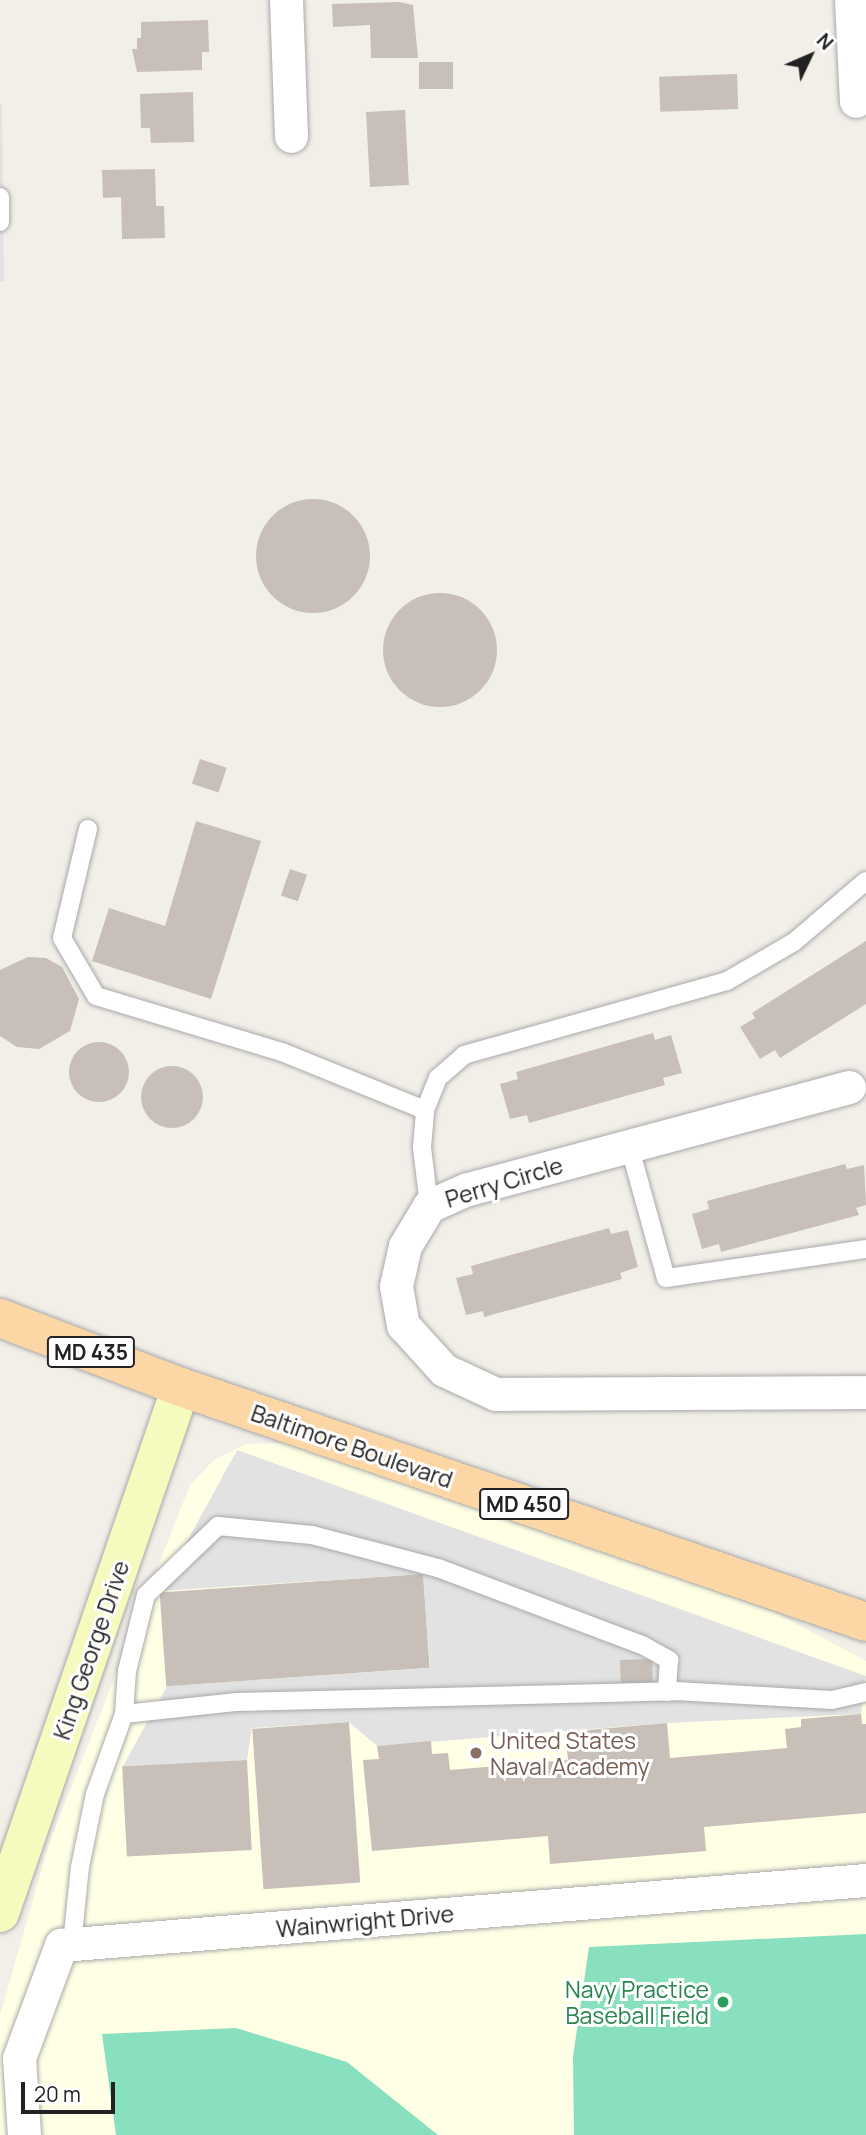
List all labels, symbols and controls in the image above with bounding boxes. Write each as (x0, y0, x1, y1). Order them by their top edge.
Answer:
north arrow (775, 21, 845, 91)
text: N (811, 27, 839, 55)
street label: Perry Circle (442, 1151, 566, 1213)
road number: MD 435 (46, 1334, 136, 1370)
street label: Baltimore Boulevard (248, 1399, 456, 1493)
road number: MD 450 (478, 1486, 570, 1522)
street label: King George Drive (47, 1557, 135, 1743)
place label: United States Naval Academy (490, 1726, 650, 1780)
marker: United States Naval Academy (468, 1745, 484, 1761)
street label: Wainwright Drive (275, 1899, 455, 1943)
place label: Navy Practice Baseball Field (565, 1975, 709, 2029)
marker: Navy Practice Baseball Field (715, 1994, 731, 2010)
scale bar (24, 2068, 119, 2112)
text: 20 m (34, 2080, 81, 2108)

